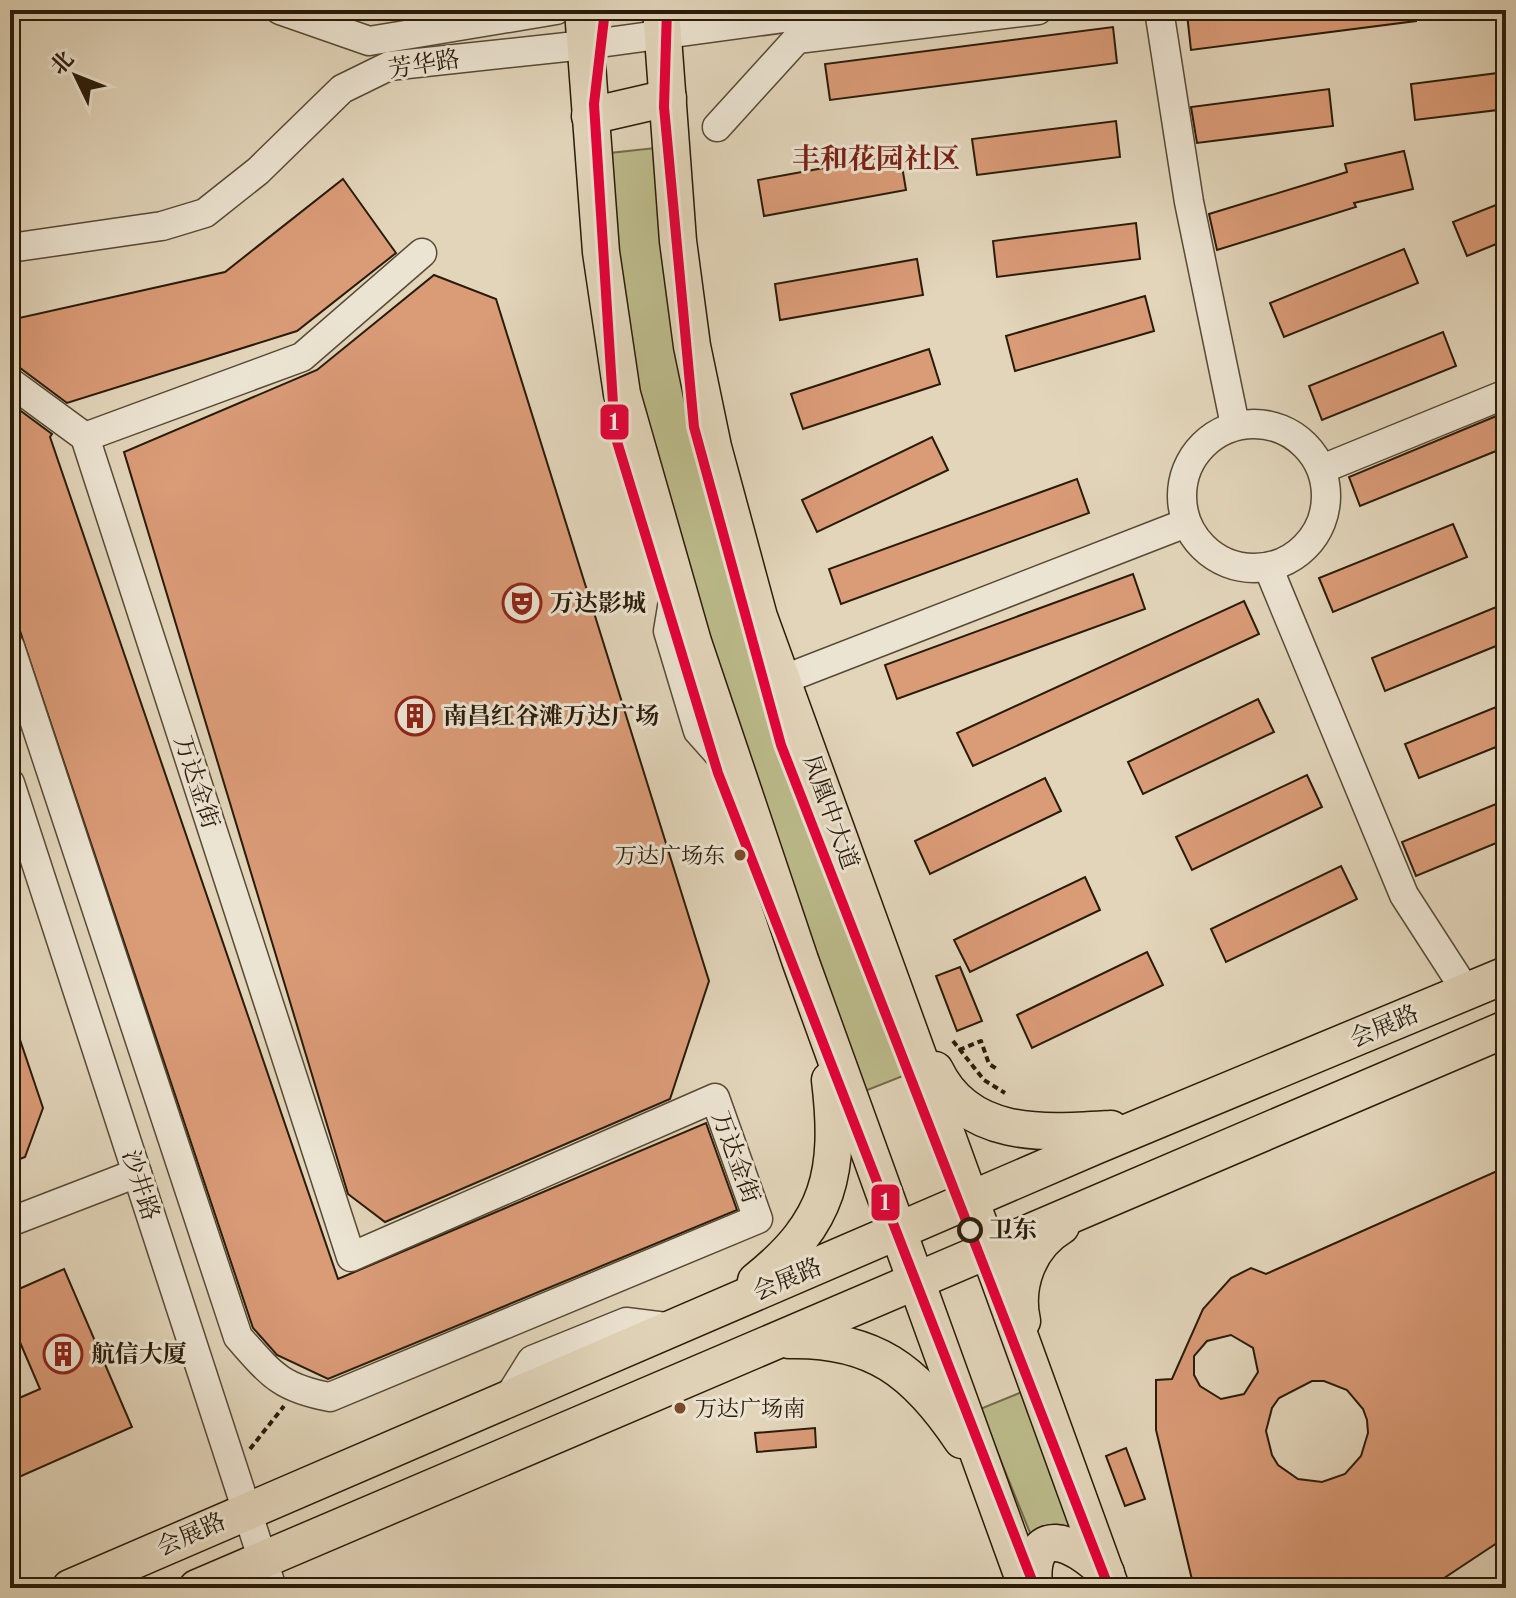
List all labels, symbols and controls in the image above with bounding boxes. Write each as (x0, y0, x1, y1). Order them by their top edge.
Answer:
north arrow (36, 36, 116, 116)
street label: 芳华路 (386, 44, 462, 83)
text: 北 (44, 45, 79, 80)
district label: 丰和花园社区 (792, 141, 960, 175)
line badge: 1 (599, 403, 630, 441)
text: 1 (609, 409, 619, 436)
theatre icon: 万达影城 (501, 582, 543, 624)
place label: 万达影城 (550, 588, 646, 617)
building icon: 南昌红谷滩万达广场 (394, 695, 436, 737)
place label: 南昌红谷滩万达广场 (443, 701, 659, 730)
street label: 万达金街 (169, 732, 226, 832)
street label: 凤凰中大道 (797, 750, 866, 873)
place label: 万达广场东 (615, 842, 725, 869)
marker: 万达广场东 (732, 847, 748, 863)
street label: 会展路 (1345, 998, 1423, 1053)
street label: 万达金街 (706, 1107, 767, 1207)
street label: 沙井路 (117, 1146, 166, 1224)
line badge: 1 (870, 1183, 901, 1222)
text: 1 (880, 1189, 890, 1216)
place label: 卫东 (989, 1215, 1037, 1244)
marker: 卫东 (958, 1218, 982, 1242)
street label: 会展路 (748, 1251, 826, 1306)
building icon: 航信大厦 (42, 1333, 84, 1375)
place label: 航信大厦 (91, 1339, 187, 1368)
place label: 万达广场南 (695, 1395, 805, 1422)
marker: 万达广场南 (672, 1400, 688, 1416)
street label: 会展路 (152, 1506, 230, 1561)

